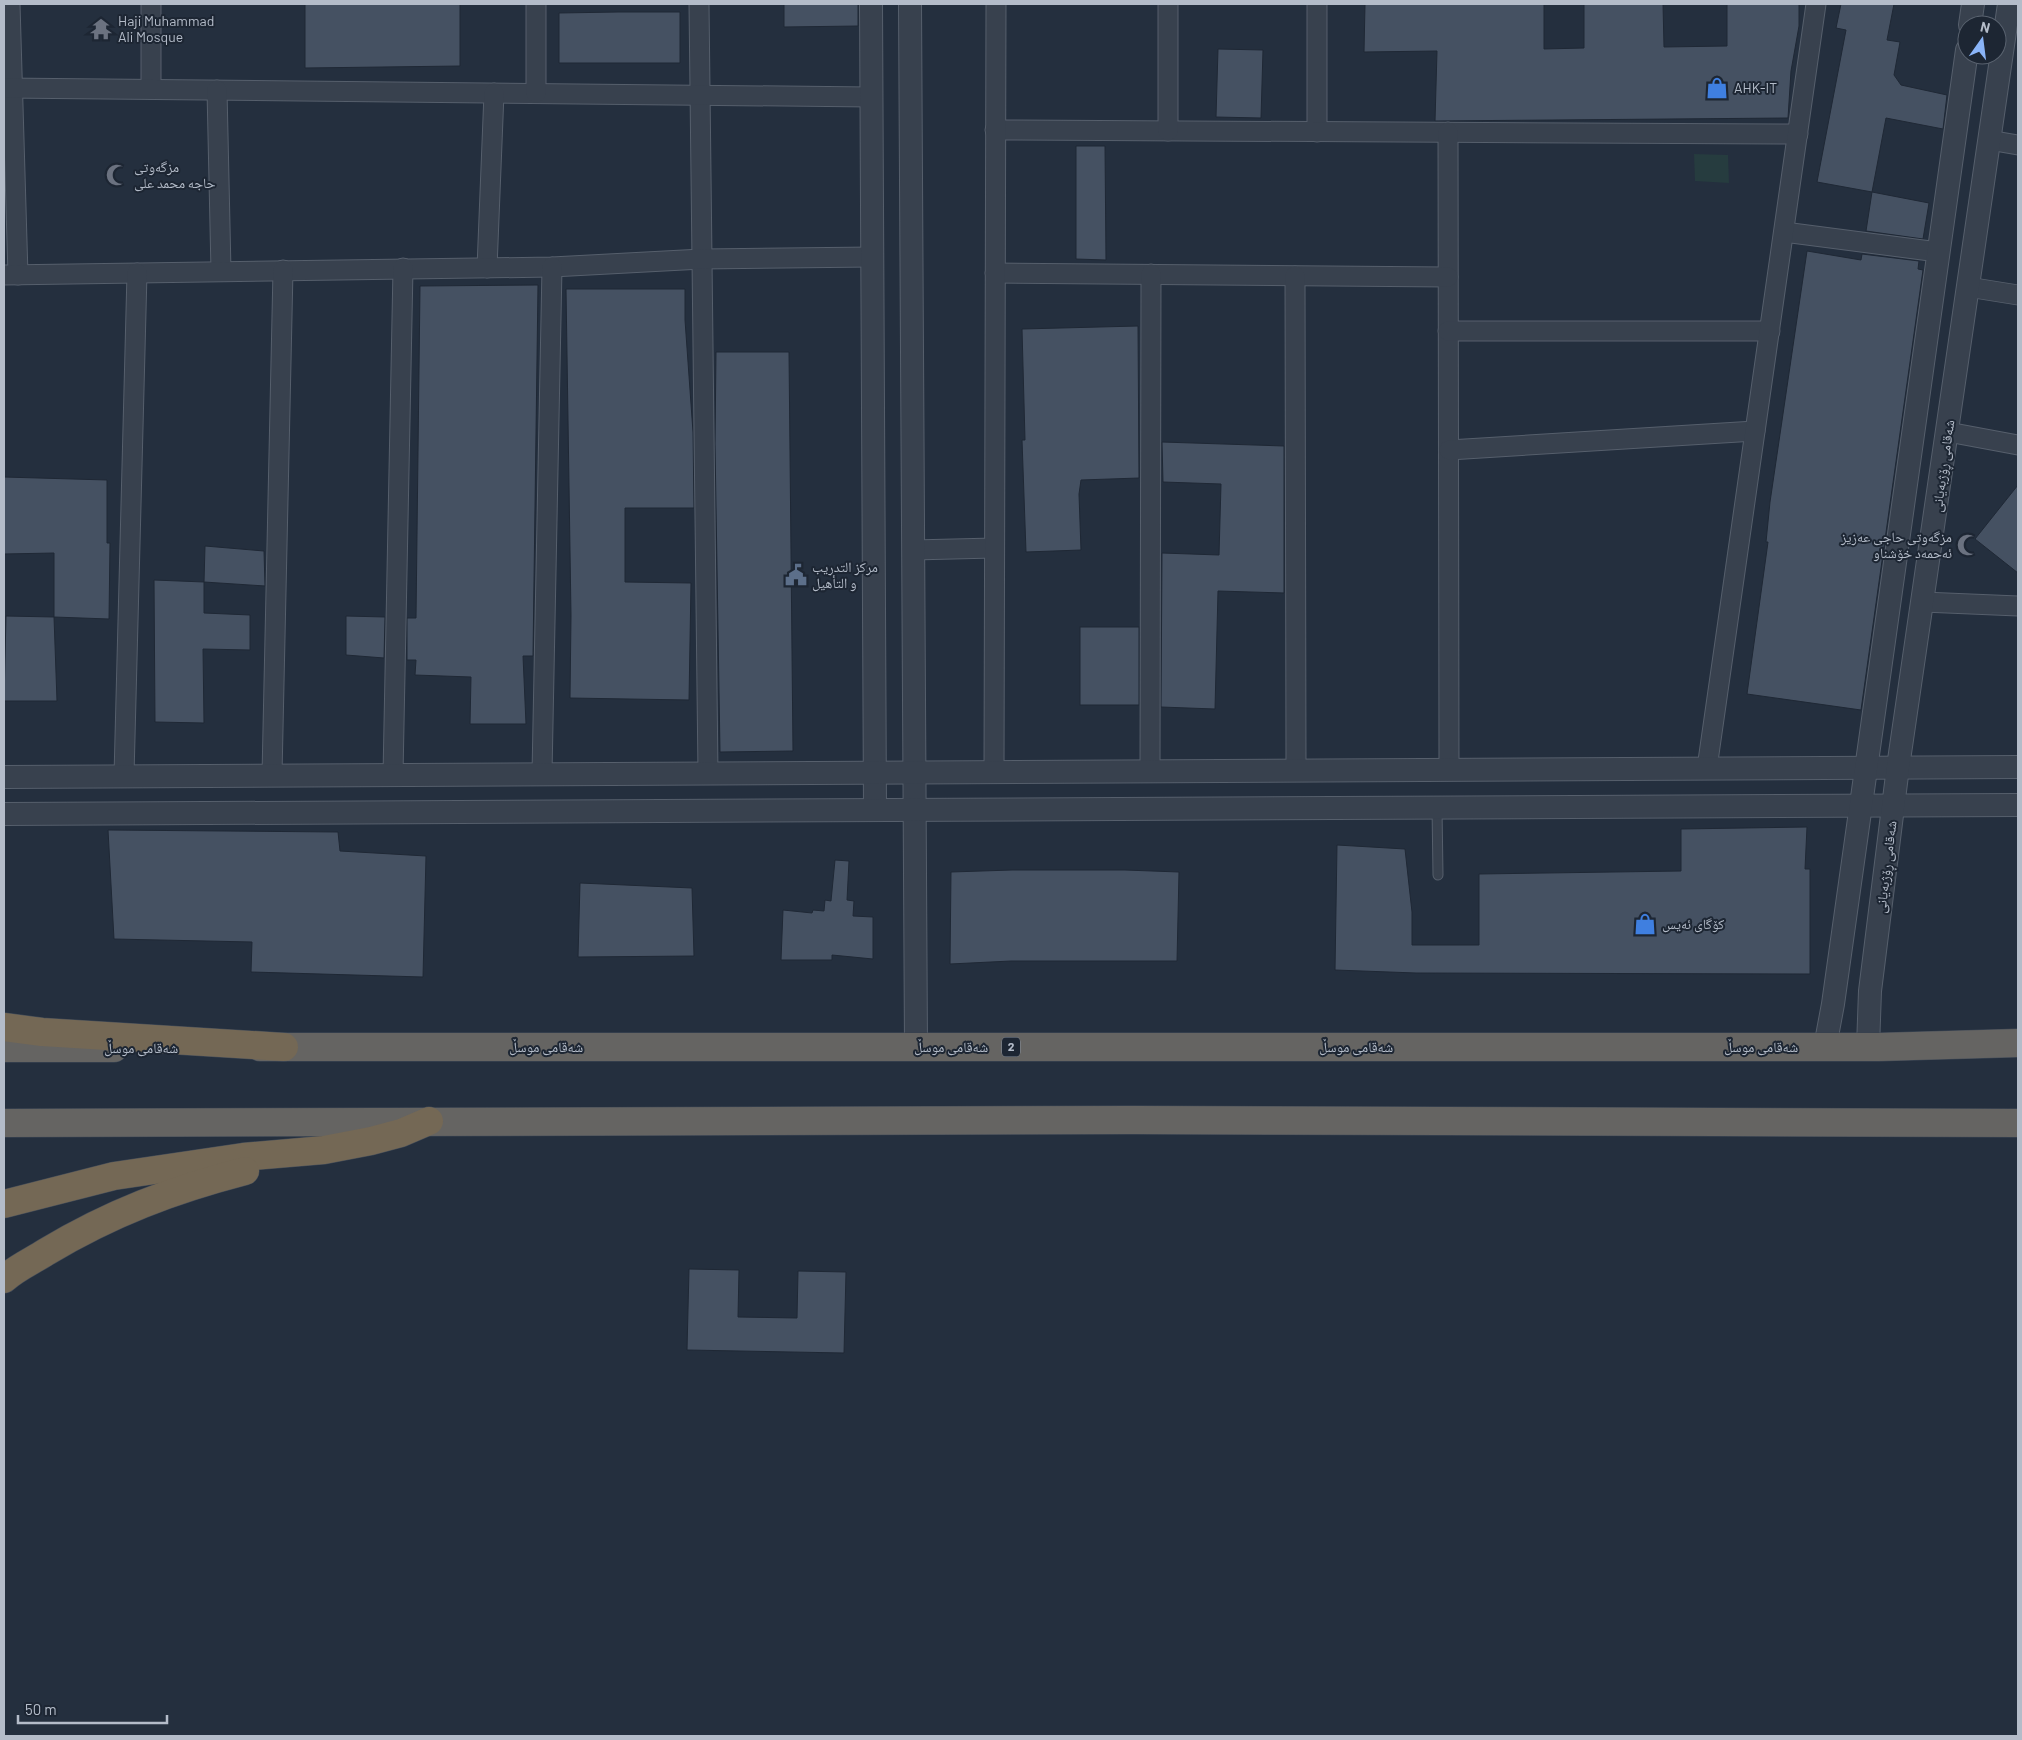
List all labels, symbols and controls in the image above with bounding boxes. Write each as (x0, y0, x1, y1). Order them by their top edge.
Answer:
place label: Haji Muhammad Ali Mosque (118, 12, 214, 45)
north arrow (1957, 15, 2007, 65)
temple icon: Haji Muhammad Ali Mosque (88, 16, 114, 42)
text: N (1979, 18, 1992, 36)
shop icon: AHK-IT (1704, 75, 1730, 101)
place label: AHK-IT (1734, 79, 1777, 96)
place label: مزگه‌وتی حاجه‌ محمد علی (134, 158, 216, 192)
mosque icon: مزگه‌وتی حاجه‌ محمد علی (104, 162, 130, 188)
street label: شەقامی ڕۆژبەیانی (1928, 419, 1961, 514)
place label: مزگەوتی حاجی عەزیز ئەحمەد خۆشناو (1840, 528, 1952, 562)
mosque icon: مزگەوتی حاجی عەزیز ئەحمەد خۆشناو (1955, 532, 1981, 558)
place label: مركز التدريب و التأهيل (812, 558, 878, 592)
public building icon: مركز التدريب و التأهيل (783, 562, 809, 588)
street label: شەقامی ڕۆژبەیانی (1871, 820, 1904, 915)
shop icon: کۆگای ئەیس (1632, 911, 1658, 937)
place label: کۆگای ئەیس (1662, 915, 1725, 933)
street label: شەقامی موسڵ (509, 1038, 583, 1056)
street label: شەقامی موسڵ (914, 1038, 988, 1056)
road number: 2 (1002, 1038, 1020, 1056)
street label: شەقامی موسڵ (1319, 1038, 1393, 1056)
street label: شەقامی موسڵ (1724, 1038, 1798, 1056)
street label: شەقامی موسڵ (104, 1039, 178, 1057)
scale bar (18, 1692, 166, 1724)
text: 50 m (25, 1700, 57, 1718)

